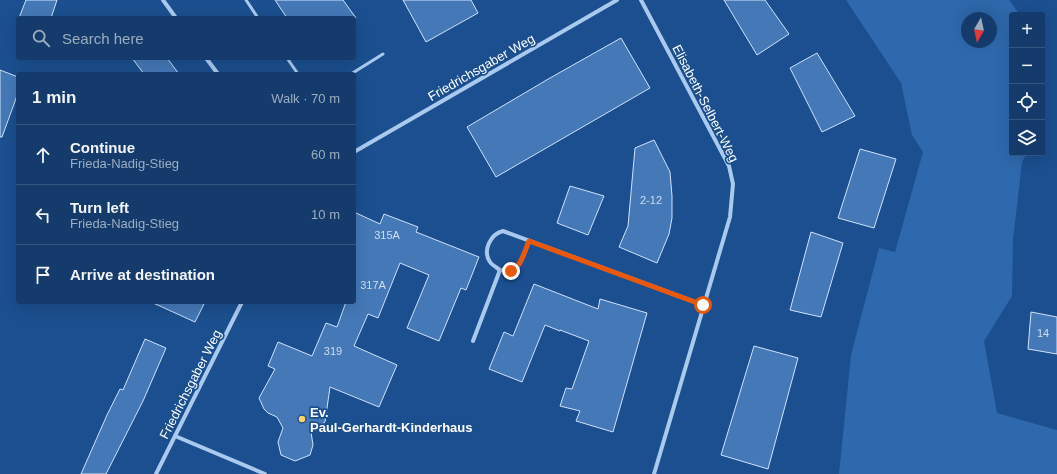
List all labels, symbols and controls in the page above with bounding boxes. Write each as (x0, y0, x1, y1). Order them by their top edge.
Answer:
north arrow (961, 12, 997, 48)
map controls (1009, 12, 1045, 156)
button: + (1009, 12, 1045, 48)
search box (16, 16, 356, 60)
icon: search (30, 27, 52, 49)
text: Search here (62, 30, 144, 47)
street label: Friedrichsgaber Weg (425, 31, 537, 104)
street label: Elisabeth-Selbert-Weg (669, 42, 742, 164)
button: − (1009, 48, 1045, 84)
button: locate (1009, 84, 1045, 120)
text: 1 min (32, 88, 76, 107)
text: Walk · 70 m (271, 91, 340, 106)
button: layers (1009, 120, 1045, 156)
text: Continue (70, 139, 135, 156)
icon: ahead (32, 144, 54, 166)
text: 60 m (311, 147, 340, 162)
text: Frieda-Nadig-Stieg (70, 156, 179, 171)
house number: 2-12 (640, 194, 662, 206)
text: Turn left (70, 199, 129, 216)
icon: left (32, 204, 54, 226)
text: 10 m (311, 207, 340, 222)
text: Frieda-Nadig-Stieg (70, 216, 179, 231)
house number: 315A (374, 229, 401, 241)
route end (502, 262, 520, 280)
icon: arrive (32, 264, 54, 286)
text: Arrive at destination (70, 266, 215, 283)
house number: 317A (360, 279, 387, 291)
route start (694, 296, 712, 314)
street label: Friedrichsgaber Weg (156, 327, 224, 441)
house number: 14 (1037, 327, 1049, 339)
house number: 319 (324, 345, 342, 357)
place label: Ev. Paul-Gerhardt-Kinderhaus (310, 405, 473, 435)
marker: Ev. Paul-Gerhardt-Kinderhaus (297, 414, 307, 424)

